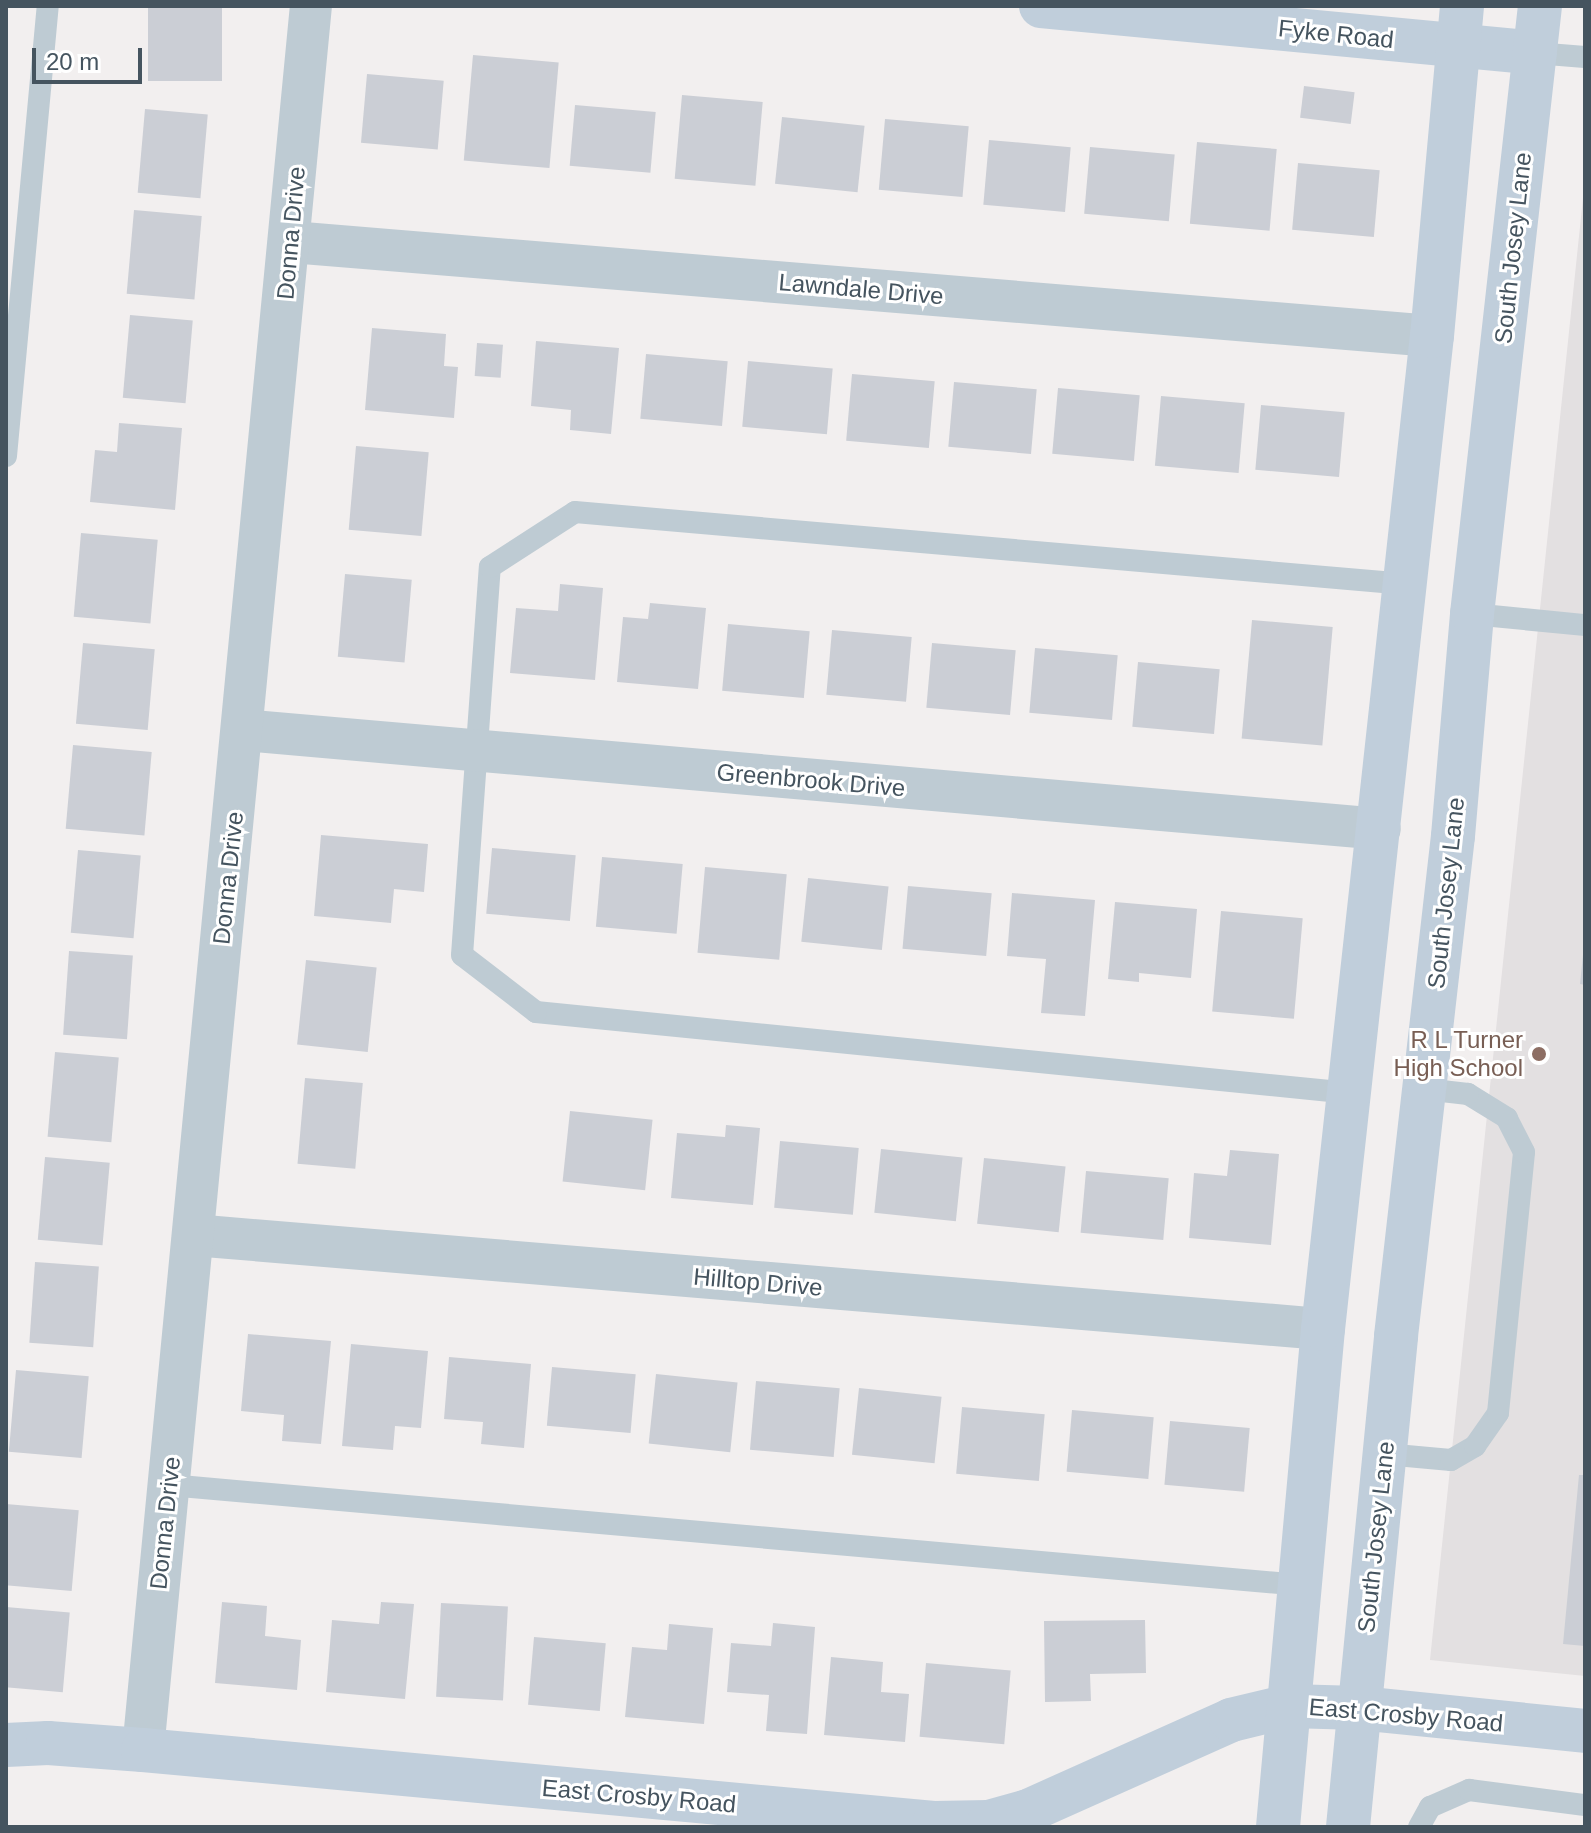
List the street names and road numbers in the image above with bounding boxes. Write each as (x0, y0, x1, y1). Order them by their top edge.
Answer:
street label: Fyke Road (1277, 14, 1395, 54)
street label: South Josey Lane (1489, 151, 1537, 345)
street label: Donna Drive (271, 165, 311, 301)
street label: Lawndale Drive (777, 267, 945, 311)
street label: Greenbrook Drive (715, 757, 907, 803)
street label: South Josey Lane (1422, 796, 1470, 990)
street label: Donna Drive (207, 810, 249, 946)
street label: Hilltop Drive (692, 1262, 824, 1302)
street label: South Josey Lane (1352, 1440, 1400, 1634)
street label: Donna Drive (144, 1455, 186, 1591)
street label: East Crosby Road (1308, 1692, 1504, 1738)
street label: East Crosby Road (541, 1773, 737, 1819)

